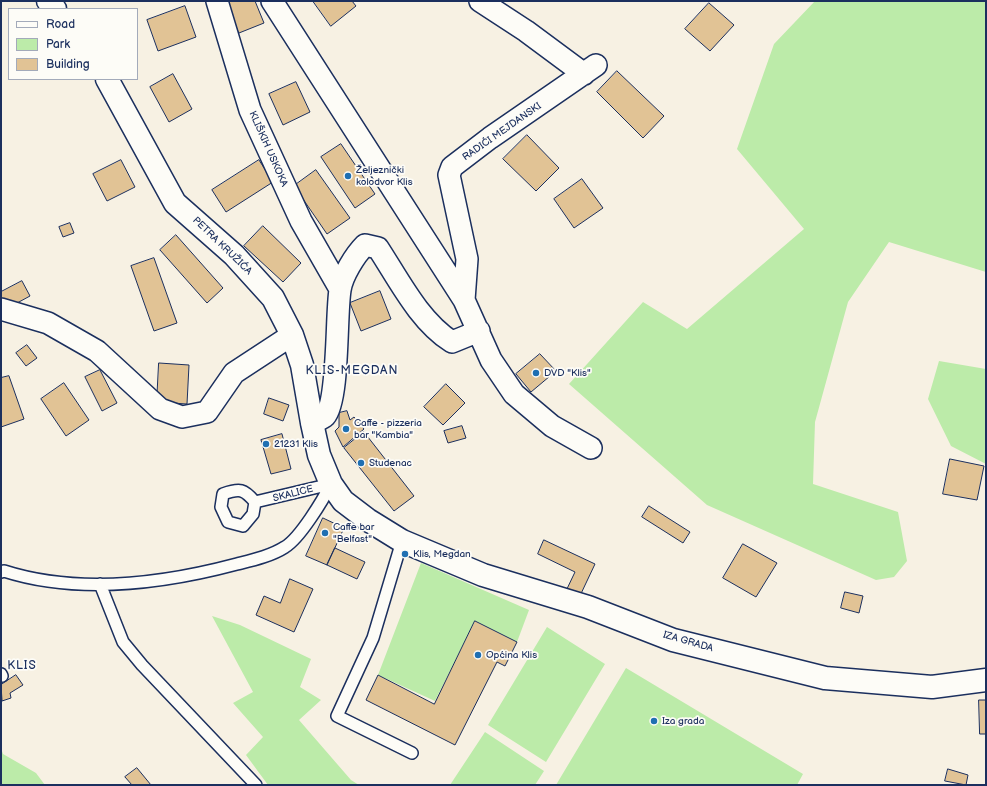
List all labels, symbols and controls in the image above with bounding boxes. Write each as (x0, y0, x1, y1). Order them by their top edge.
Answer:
legend (8, 8, 138, 80)
text: Road (46, 17, 75, 32)
text: Park (46, 37, 70, 52)
text: Building (46, 57, 90, 72)
street label: RADIĆI MEJDANSKI (460, 100, 544, 164)
street label: KLIŠKIH USKOKA (246, 109, 290, 189)
place label: Željeznički kolodvor Klis (356, 164, 413, 188)
marker: Željeznički kolodvor Klis (343, 171, 353, 181)
street label: PETRA KRUŽIĆA (190, 215, 254, 277)
district label: KLIS-MEGDAN (306, 364, 398, 378)
place label: DVD "Klis" (544, 367, 591, 379)
marker: DVD "Klis" (531, 368, 541, 378)
place label: Caffe - pizzeria bar "Kambia" (354, 417, 422, 440)
marker: Caffe - pizzeria bar "Kambia" (341, 424, 351, 434)
place label: 21231 Klis (274, 438, 318, 450)
marker: 21231 Klis (261, 439, 271, 449)
place label: Studenac (369, 457, 412, 469)
marker: Studenac (356, 458, 366, 468)
street label: SKALICE (272, 483, 314, 505)
place label: Caffe bar "Belfast" (333, 521, 374, 544)
marker: Caffe bar "Belfast" (320, 528, 330, 538)
place label: Klis, Megdan (413, 548, 471, 560)
marker: Klis, Megdan (400, 549, 410, 559)
street label: IZA GRADA (661, 629, 715, 655)
place label: Općina Klis (486, 649, 537, 661)
marker: Općina Klis (473, 650, 483, 660)
district label: KLIS (7, 659, 37, 673)
place label: Iza grada (662, 715, 704, 727)
marker: Iza grada (649, 716, 659, 726)

